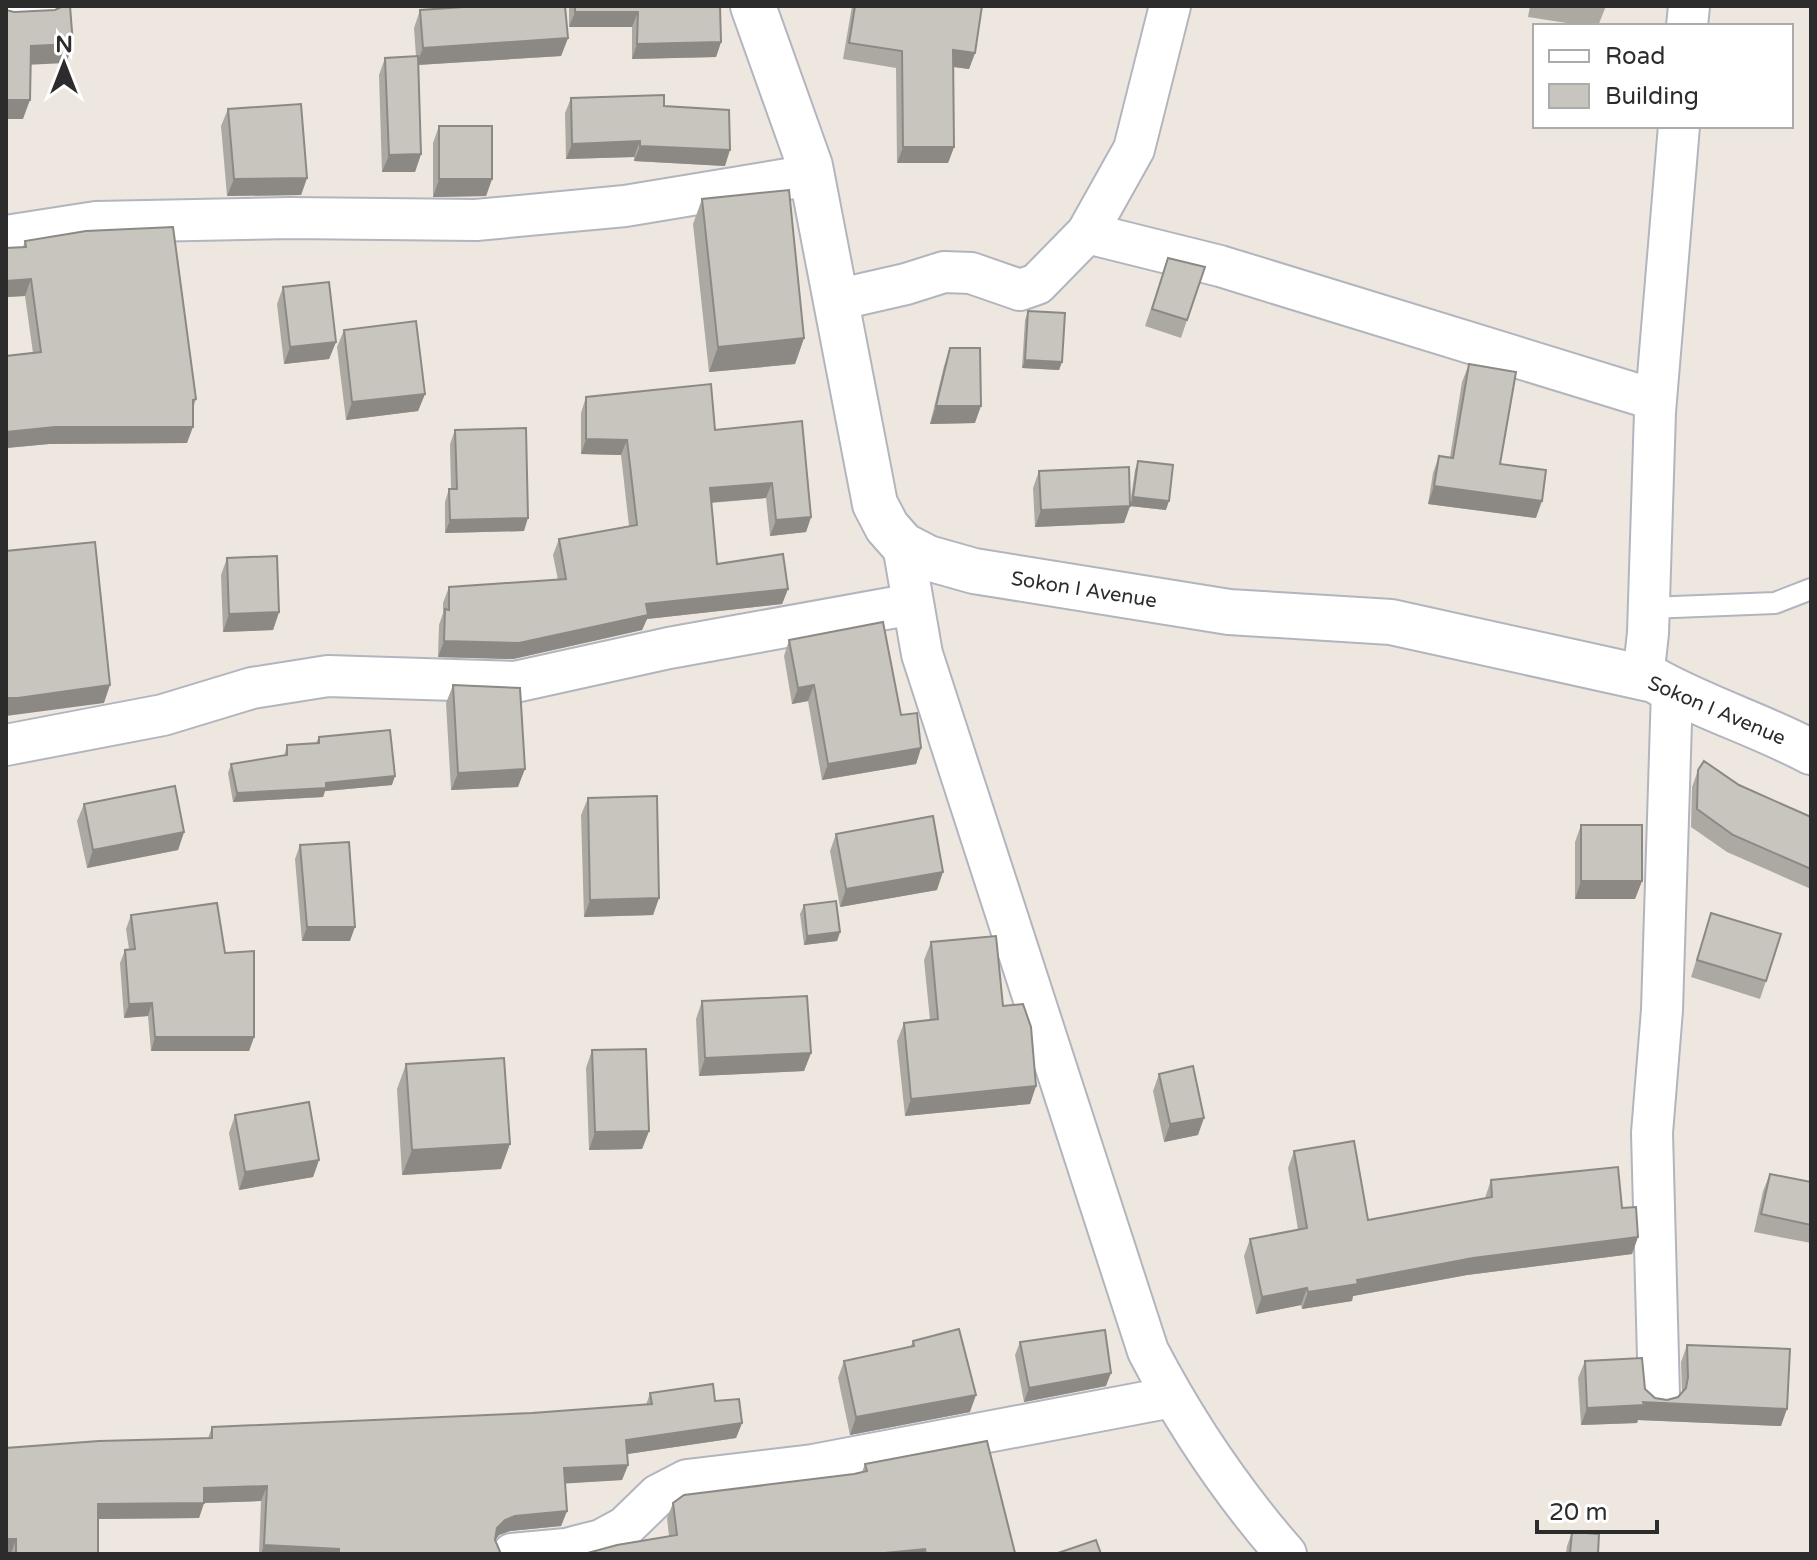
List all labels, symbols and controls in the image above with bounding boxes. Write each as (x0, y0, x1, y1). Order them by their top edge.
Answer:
north arrow (24, 24, 104, 104)
legend (1533, 24, 1793, 128)
text: N (55, 32, 73, 58)
text: Road (1605, 42, 1665, 71)
text: Building (1605, 82, 1699, 111)
street label: Sokon I Avenue (1009, 567, 1158, 613)
street label: Sokon I Avenue (1644, 671, 1789, 751)
scale bar (1537, 1484, 1657, 1534)
text: 20 m (1549, 1498, 1607, 1527)

